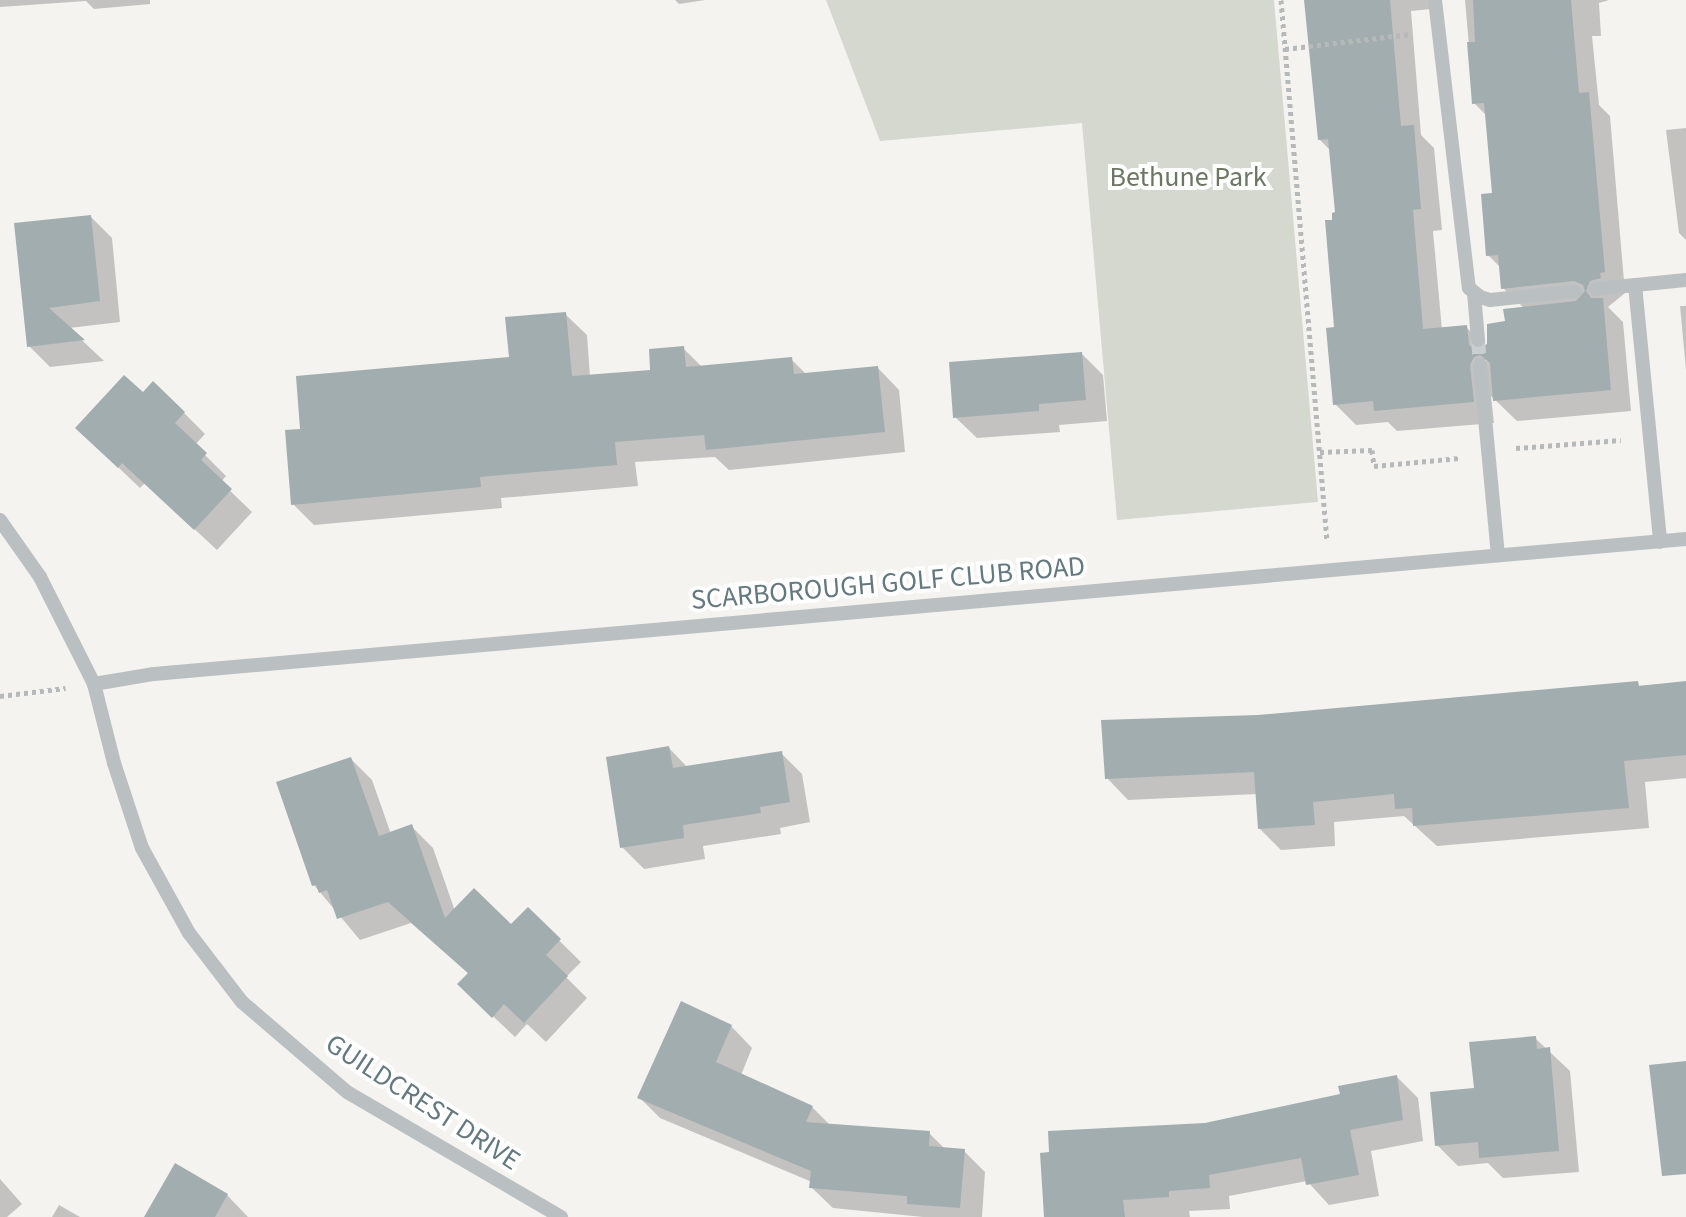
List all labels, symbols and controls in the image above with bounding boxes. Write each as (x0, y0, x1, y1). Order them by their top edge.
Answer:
park label: Bethune Park (1109, 160, 1267, 194)
street label: SCARBOROUGH GOLF CLUB ROAD (690, 549, 1086, 617)
street label: GUILDCREST DRIVE (320, 1027, 526, 1177)

